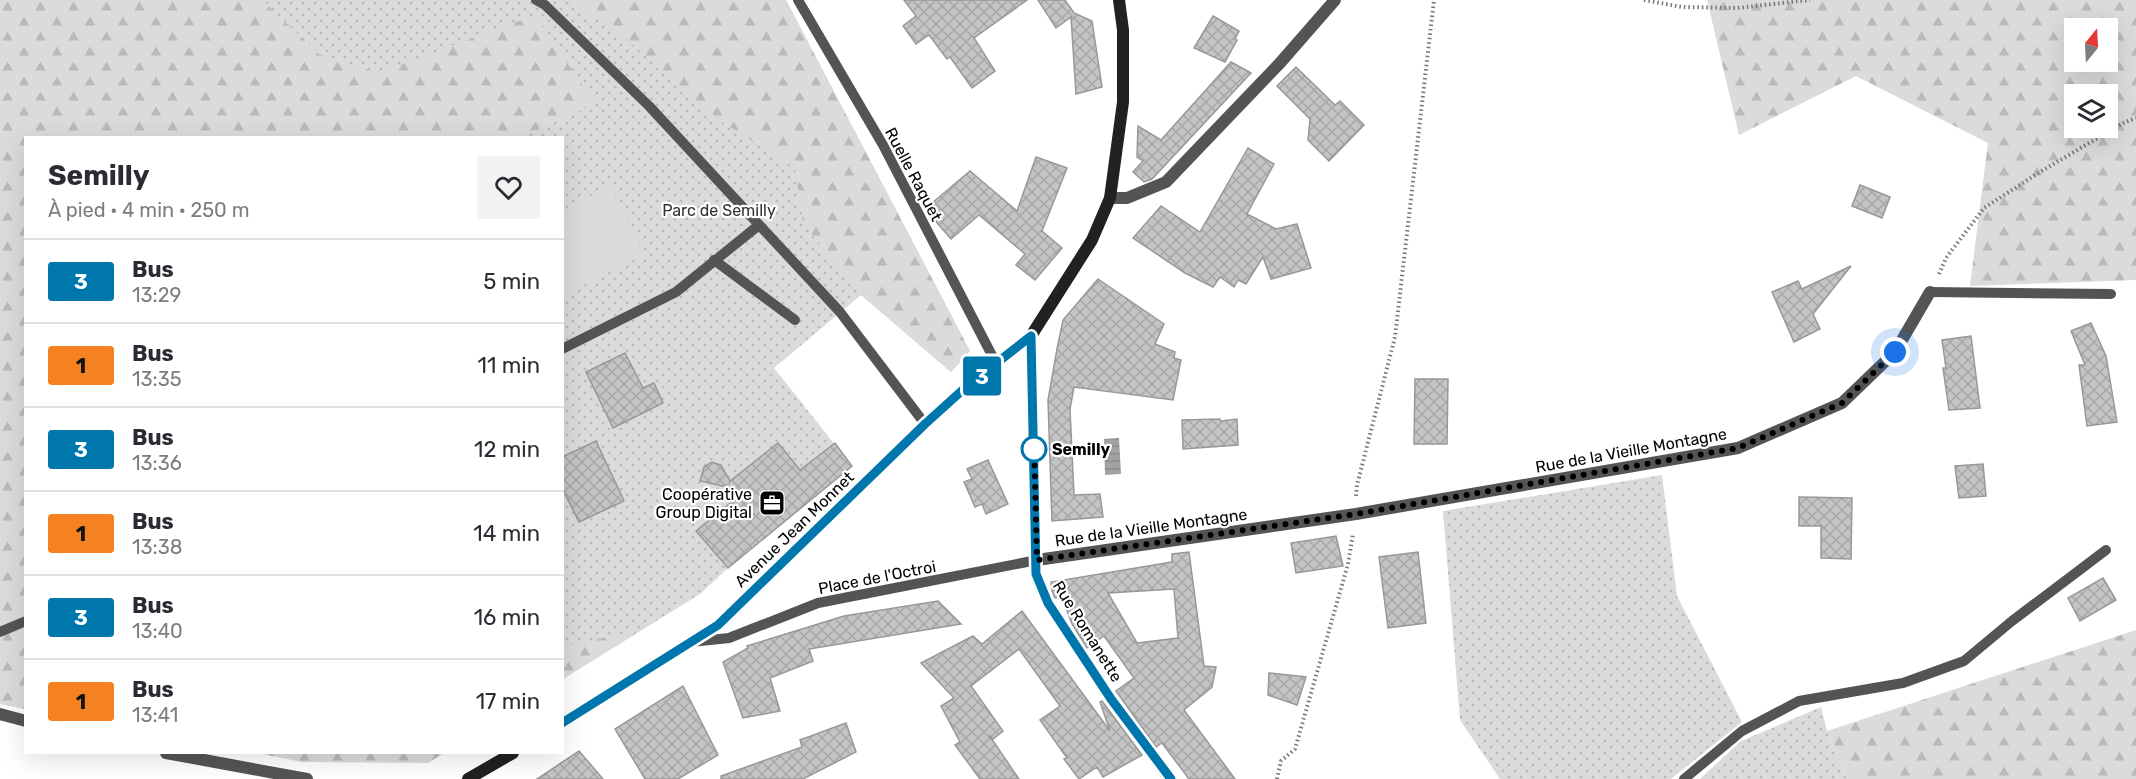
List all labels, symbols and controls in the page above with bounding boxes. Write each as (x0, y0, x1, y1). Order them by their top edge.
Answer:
north arrow (2064, 18, 2118, 72)
map controls (2064, 18, 2118, 138)
button: layers (2064, 84, 2118, 138)
street label: Ruelle Raquet (881, 124, 946, 224)
button: heart (477, 156, 540, 219)
text: Semilly (48, 159, 150, 192)
text: À pied · 4 min · 250 m (48, 198, 250, 222)
park label: Parc de Semilly (662, 201, 776, 220)
text: Bus (132, 256, 174, 283)
text: 5 min (483, 268, 540, 295)
text: 3 (74, 269, 88, 294)
text: 13:29 (132, 283, 181, 307)
your location (1880, 337, 1910, 367)
text: Bus (132, 340, 174, 367)
text: 11 min (478, 352, 540, 379)
text: 1 (76, 353, 86, 378)
line badge: 3 (962, 356, 1002, 395)
text: 3 (975, 364, 989, 389)
text: 13:35 (132, 367, 182, 391)
text: Bus (132, 424, 174, 451)
street label: Rue de la Vieille Montagne (1534, 424, 1728, 477)
text: 12 min (474, 436, 540, 463)
marker: Semilly (1021, 436, 1047, 462)
text: 3 (74, 437, 88, 462)
place label: Semilly (1052, 440, 1110, 459)
text: 13:36 (132, 451, 182, 475)
street label: Avenue Jean Monnet (731, 468, 858, 591)
place label: Coopérative Group Digital (656, 485, 752, 522)
office icon: Coopérative Group Digital (757, 488, 787, 518)
street label: Rue de la Vieille Montagne (1054, 505, 1249, 550)
text: Bus (132, 508, 174, 535)
text: 14 min (473, 520, 540, 547)
text: 1 (76, 521, 86, 546)
text: 13:38 (132, 535, 182, 559)
street label: Place de l'Octroi (817, 557, 938, 598)
street label: Rue Romanette (1049, 577, 1126, 685)
text: Bus (132, 592, 174, 619)
text: 16 min (474, 604, 540, 631)
text: 3 (74, 605, 88, 630)
text: 13:40 (132, 619, 183, 643)
text: Bus (132, 676, 174, 703)
text: 17 min (476, 688, 540, 715)
text: 1 (76, 689, 86, 714)
text: 13:41 (132, 703, 178, 727)

